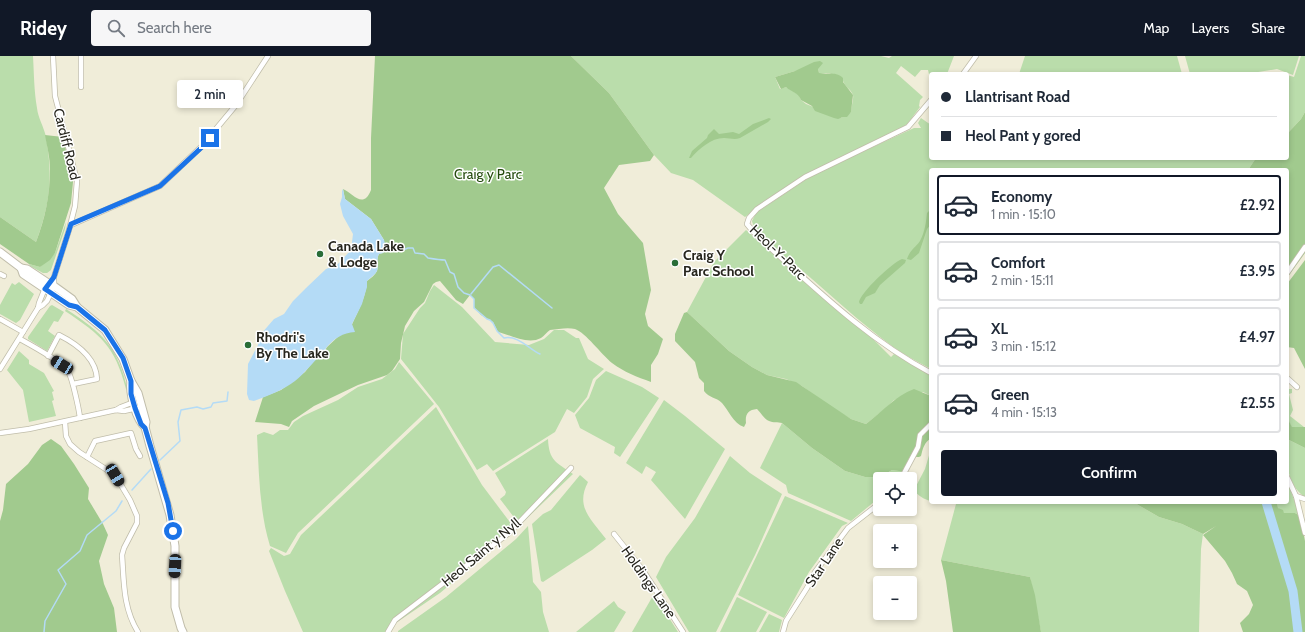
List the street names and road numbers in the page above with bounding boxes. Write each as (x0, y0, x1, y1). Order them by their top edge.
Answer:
street label: Cardiff Road (49, 106, 85, 182)
street label: Heol-Y-Parc (746, 221, 810, 283)
street label: Heol Saint y Nyll (438, 513, 525, 590)
street label: Star Lane (801, 534, 847, 590)
street label: Holdings Lane (618, 542, 680, 622)

